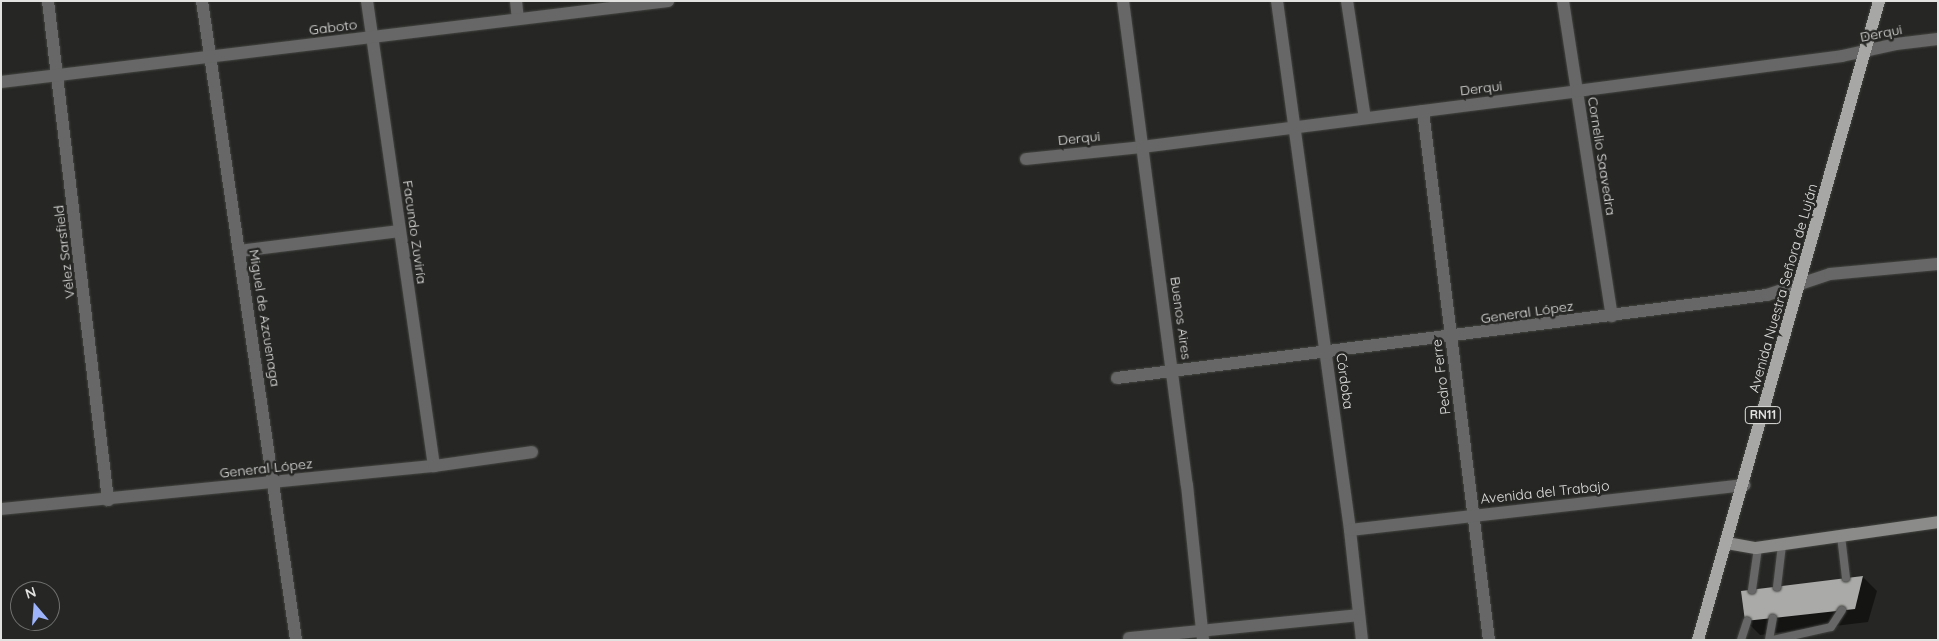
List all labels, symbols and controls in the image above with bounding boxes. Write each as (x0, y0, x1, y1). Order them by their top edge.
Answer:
street label: Gaboto (308, 16, 358, 38)
street label: Derqui (1858, 21, 1904, 45)
street label: Derqui (1459, 77, 1503, 99)
street label: Cornelio Saavedra (1584, 96, 1620, 216)
street label: Derqui (1057, 127, 1101, 149)
street label: Facundo Zuviría (399, 179, 431, 285)
street label: Avenida Nuestra Señora de Luján (1745, 182, 1821, 394)
street label: Vélez Sarsfield (50, 204, 78, 300)
street label: Miguel de Azcuenaga (246, 248, 284, 388)
street label: Buenos Aires (1167, 275, 1195, 361)
street label: General López (1480, 297, 1574, 327)
street label: Pedro Ferre (1428, 338, 1454, 416)
street label: Córdoba (1333, 352, 1357, 410)
road number: RN11 (1744, 406, 1782, 424)
street label: General López (219, 455, 313, 481)
street label: Avenida del Trabajo (1480, 477, 1610, 507)
north arrow (10, 581, 60, 631)
text: N (23, 583, 38, 603)

